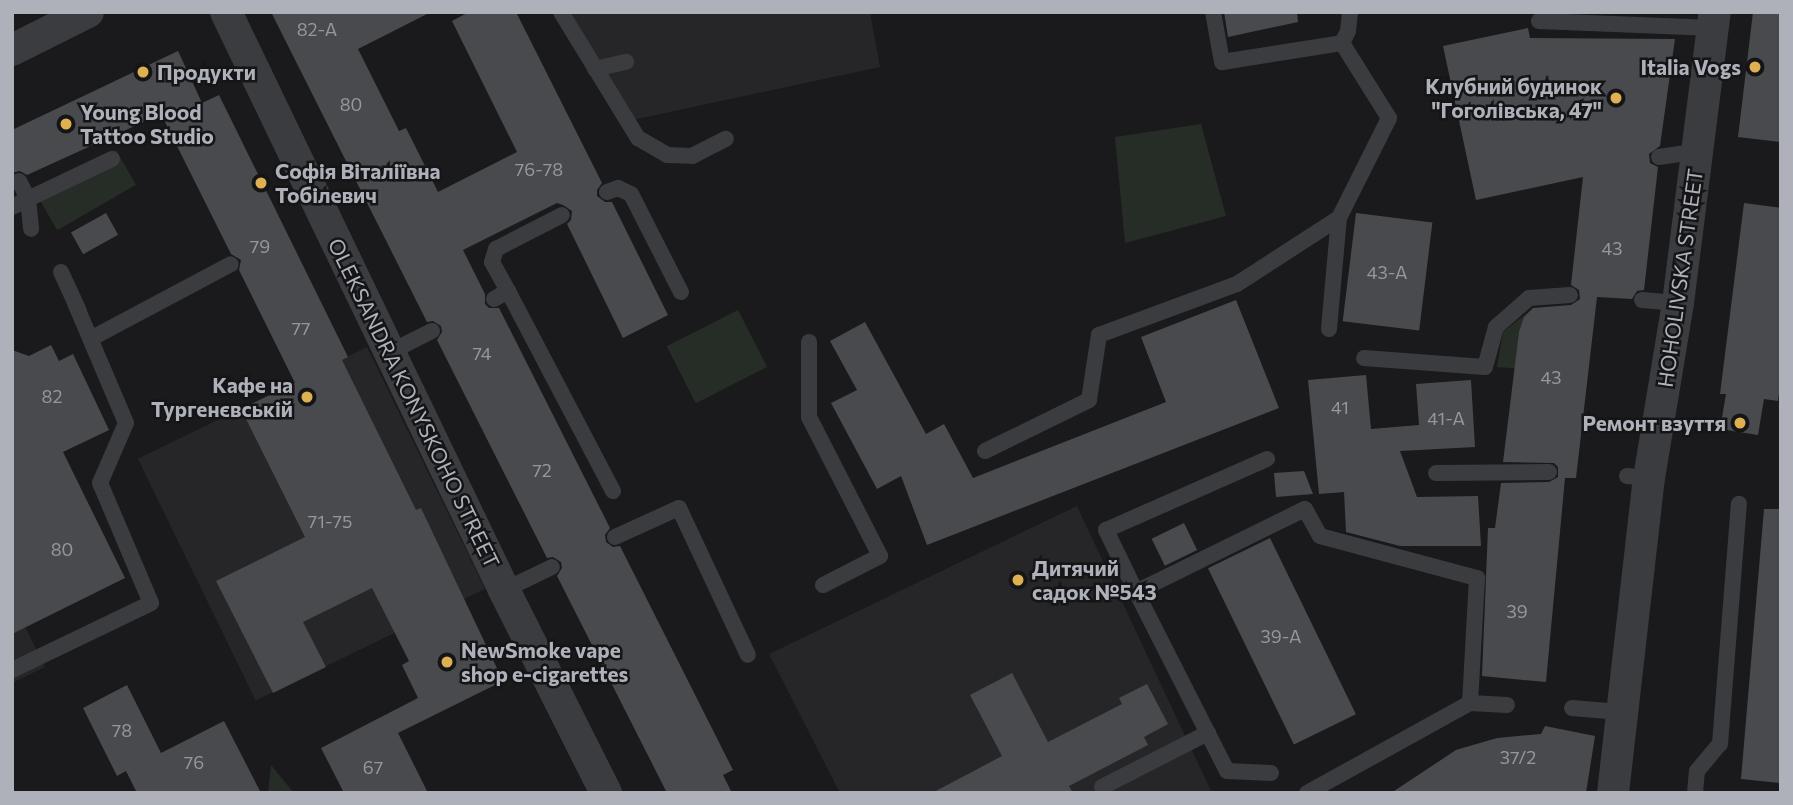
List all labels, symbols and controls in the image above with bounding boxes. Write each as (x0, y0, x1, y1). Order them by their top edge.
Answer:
house number: 82-А (297, 18, 337, 40)
place label: Italia Vogs (1640, 54, 1741, 80)
place label: Продукти (157, 59, 256, 85)
marker: Italia Vogs (1747, 59, 1763, 75)
marker: Продукти (135, 64, 151, 80)
place label: Клубний будинок "Гоголівська, 47" (1425, 73, 1602, 123)
marker: Клубний будинок "Гоголівська, 47" (1608, 90, 1624, 106)
house number: 80 (340, 93, 362, 115)
place label: Young Blood Tattoo Studio (80, 99, 214, 149)
marker: Young Blood Tattoo Studio (58, 116, 74, 132)
place label: Софія Віталіївна Тобілевич (275, 158, 441, 208)
house number: 76-78 (515, 158, 563, 180)
street label: HOHOLIVSKA STREET (1652, 167, 1708, 389)
marker: Софія Віталіївна Тобілевич (253, 175, 269, 191)
street label: OLEKSANDRA KONYSKOHO STREET (323, 234, 505, 572)
house number: 79 (250, 235, 270, 257)
house number: 43 (1601, 237, 1623, 259)
house number: 43-А (1367, 261, 1407, 283)
house number: 77 (291, 317, 311, 339)
house number: 74 (472, 342, 492, 364)
house number: 43 (1540, 366, 1562, 388)
place label: Кафе на Тургенєвській (151, 372, 293, 422)
house number: 82 (42, 385, 62, 407)
marker: Кафе на Тургенєвській (299, 389, 315, 405)
house number: 41 (1331, 396, 1349, 418)
house number: 41-А (1427, 407, 1465, 429)
place label: Ремонт взуття (1582, 410, 1726, 436)
marker: Ремонт взуття (1732, 415, 1748, 431)
house number: 72 (532, 459, 552, 481)
house number: 71-75 (308, 510, 352, 532)
house number: 80 (51, 538, 73, 560)
place label: Дитячий садок №543 (1032, 555, 1157, 605)
marker: Дитячий садок №543 (1010, 572, 1026, 588)
house number: 39 (1506, 600, 1528, 622)
house number: 39-А (1261, 625, 1301, 647)
place label: NewSmoke vape shop e-cigarettes (461, 637, 628, 687)
marker: NewSmoke vape shop e-cigarettes (439, 654, 455, 670)
house number: 78 (112, 719, 132, 741)
house number: 37/2 (1500, 746, 1536, 768)
house number: 76 (184, 751, 204, 773)
house number: 67 (363, 756, 383, 778)

